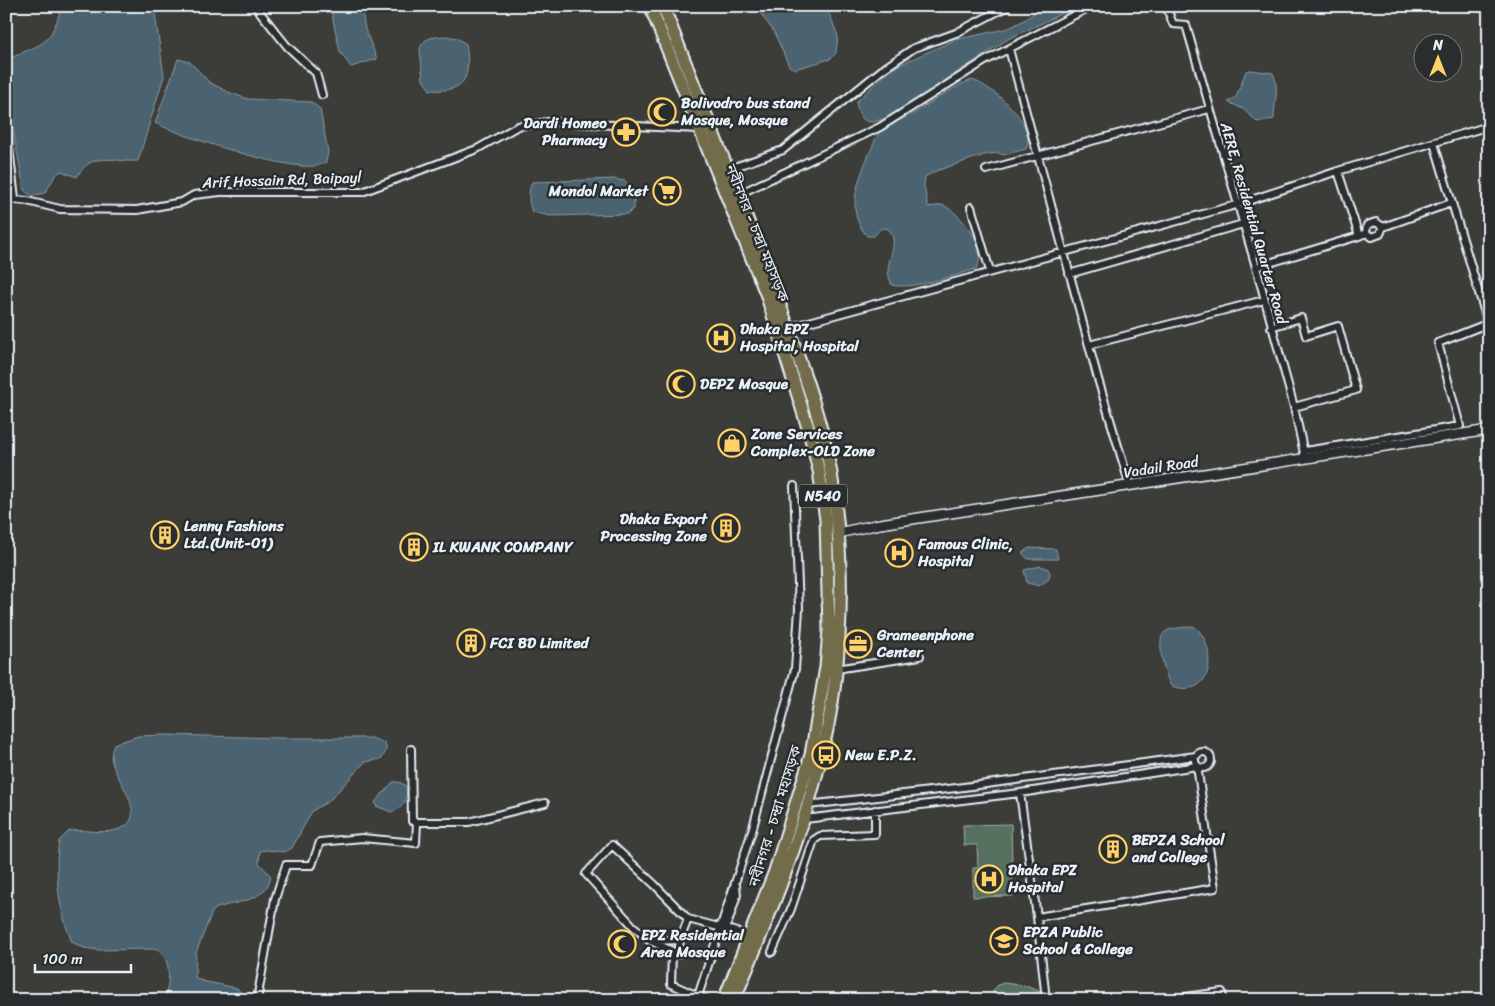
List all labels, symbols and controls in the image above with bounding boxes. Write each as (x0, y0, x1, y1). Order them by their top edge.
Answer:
north arrow (1412, 32, 1462, 82)
text: N (1432, 33, 1443, 58)
place label: Bolivodro bus stand Mosque, Mosque (680, 90, 812, 133)
mosque icon: Bolivodro bus stand Mosque, Mosque (647, 97, 677, 127)
place label: Dardi Homeo Pharmacy (524, 110, 608, 153)
pharmacy icon: Dardi Homeo Pharmacy (611, 117, 641, 147)
street label: AERE, Residential Quarter Road (1212, 118, 1296, 328)
street label: নবীনগর - চন্দ্রা মহাসড়ক (717, 159, 797, 307)
street label: Arif Hossain Rd, Baipayl (201, 164, 363, 196)
supermarket icon: Mondol Market (652, 176, 682, 206)
place label: Mondol Market (548, 178, 649, 204)
place label: Dhaka EPZ Hospital, Hospital (739, 316, 859, 359)
hospital icon: Dhaka EPZ Hospital, Hospital (706, 323, 736, 353)
mosque icon: DEPZ Mosque (666, 369, 696, 399)
place label: DEPZ Mosque (700, 371, 789, 397)
place label: Zone Services Complex-OLD Zone (750, 421, 875, 464)
shop icon: Zone Services Complex-OLD Zone (717, 428, 747, 458)
street label: Vadail Road (1122, 448, 1201, 486)
road number: N540 (799, 484, 847, 508)
place label: Dhaka Export Processing Zone (601, 506, 708, 549)
place label: Lenny Fashions Ltd.(Unit-01) (184, 513, 285, 556)
building icon: Dhaka Export Processing Zone (711, 513, 741, 543)
building icon: Lenny Fashions Ltd.(Unit-01) (150, 520, 180, 550)
place label: Famous Clinic, Hospital (917, 531, 1013, 574)
building icon: IL KWANK COMPANY (399, 532, 429, 562)
place label: IL KWANK COMPANY (432, 534, 574, 560)
hospital icon: Famous Clinic, Hospital (884, 538, 914, 568)
place label: Grameenphone Center (876, 622, 974, 665)
building icon: FCI BD Limited (456, 628, 486, 658)
office icon: Grameenphone Center (843, 629, 873, 659)
place label: FCI BD Limited (489, 630, 590, 656)
bus stop icon: New E.P.Z. (811, 740, 841, 770)
street label: নবীনগর - চন্দ্রা মহাসড়ক (741, 741, 809, 891)
place label: New E.P.Z. (844, 742, 917, 768)
place label: BEPZA School and College (1131, 827, 1225, 870)
building icon: BEPZA School and College (1098, 834, 1128, 864)
place label: Dhaka EPZ Hospital (1007, 857, 1077, 900)
hospital icon: Dhaka EPZ Hospital (974, 864, 1004, 894)
place label: EPZA Public School & College (1022, 919, 1133, 962)
place label: EPZ Residential Area Mosque (640, 922, 744, 965)
school or university icon: EPZA Public School & College (989, 926, 1019, 956)
mosque icon: EPZ Residential Area Mosque (607, 929, 637, 959)
scale bar (35, 941, 131, 973)
text: 100 m (42, 946, 83, 972)

